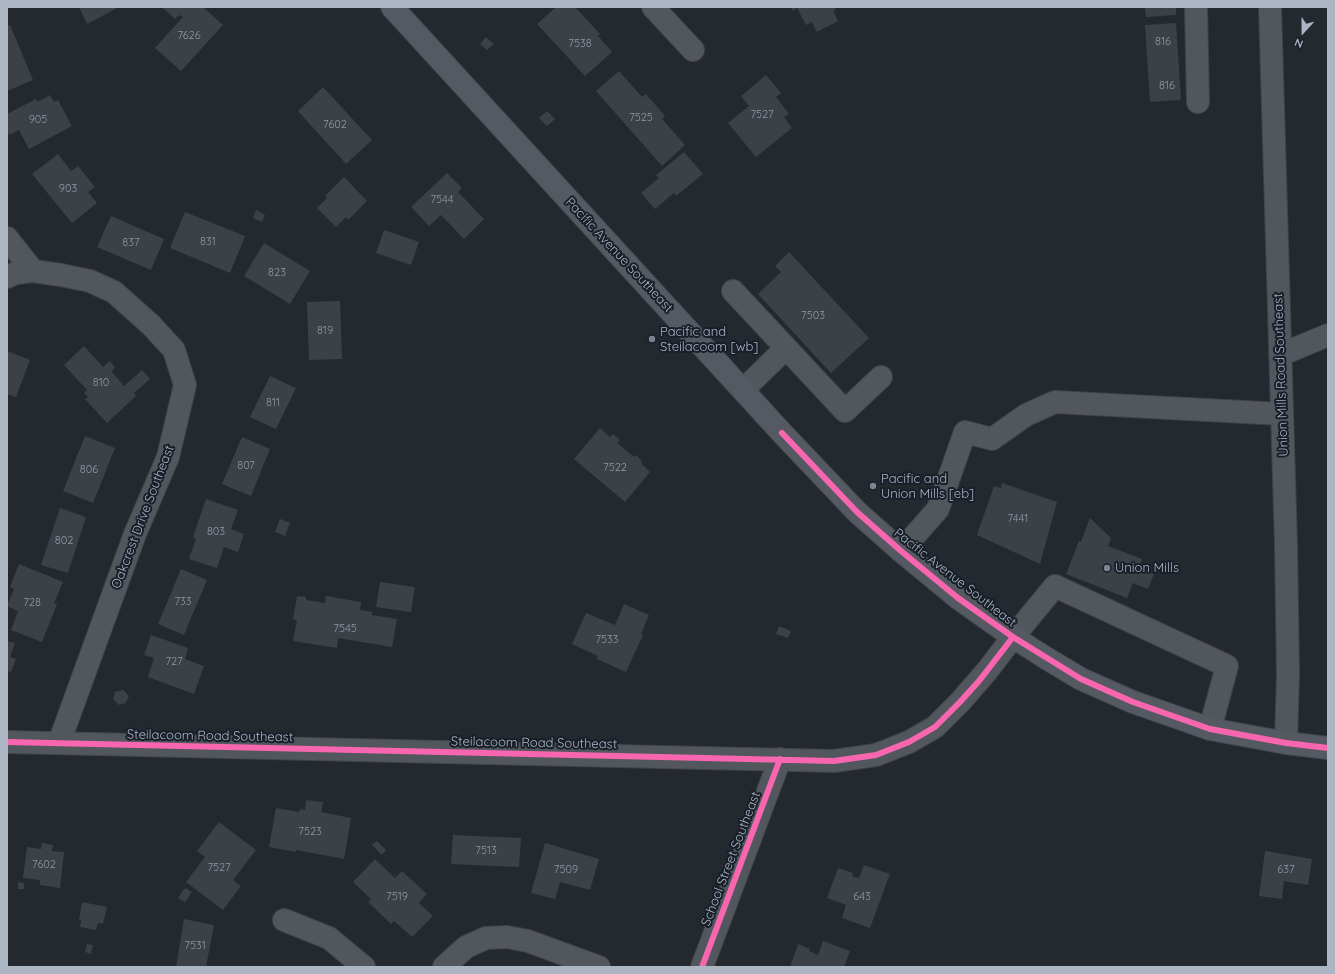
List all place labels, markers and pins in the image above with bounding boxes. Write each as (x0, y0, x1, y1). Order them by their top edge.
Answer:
place label: Pacific and Steilacoom [wb] (660, 324, 758, 355)
marker: Pacific and Steilacoom [wb] (647, 334, 657, 344)
place label: Pacific and Union Mills [eb] (881, 471, 974, 502)
marker: Pacific and Union Mills [eb] (868, 481, 878, 491)
place label: Union Mills (1115, 560, 1179, 576)
marker: Union Mills (1102, 563, 1112, 573)

